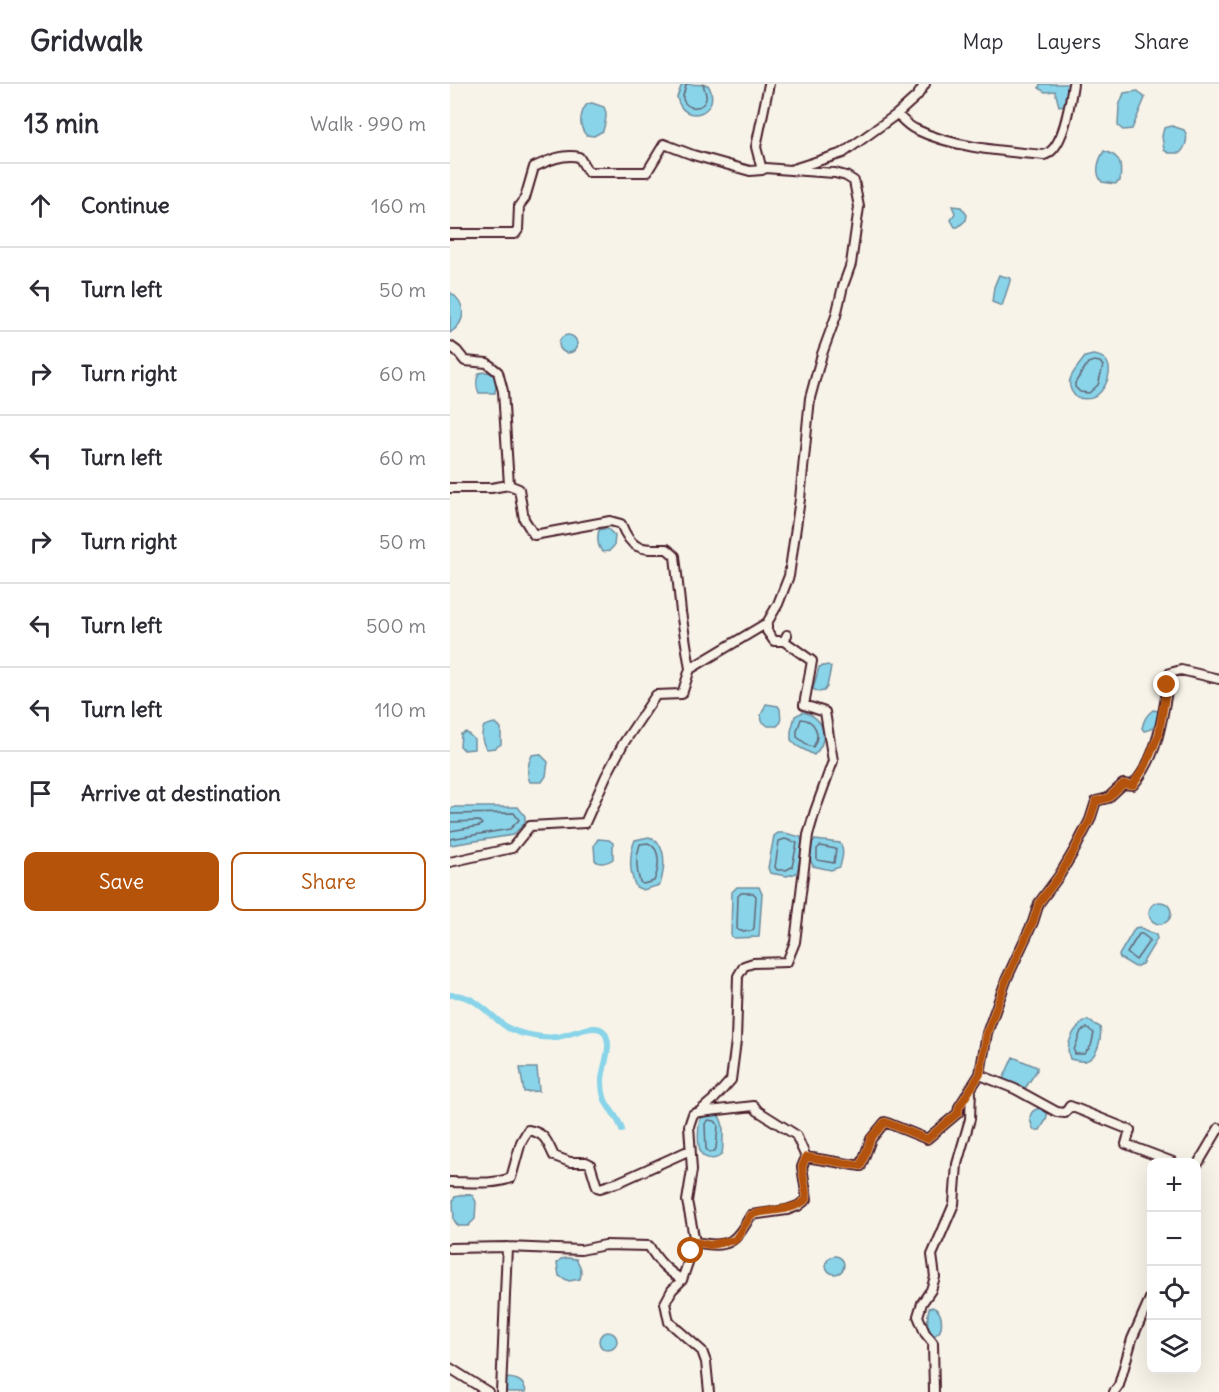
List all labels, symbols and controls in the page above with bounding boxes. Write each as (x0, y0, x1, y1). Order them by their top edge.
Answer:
text: Gridwalk (30, 23, 143, 59)
text: Map (963, 28, 1003, 55)
text: Layers (1036, 28, 1101, 55)
text: Share (1134, 28, 1189, 55)
text: 13 min (24, 107, 99, 140)
text: Walk · 990 m (310, 111, 426, 136)
icon: ahead (24, 189, 57, 222)
text: Continue (81, 191, 170, 219)
text: 160 m (371, 193, 426, 218)
icon: left (24, 273, 57, 306)
text: Turn left (81, 275, 162, 303)
text: 50 m (379, 277, 426, 302)
icon: right (24, 357, 57, 390)
text: Turn right (81, 359, 177, 387)
text: 60 m (379, 361, 426, 386)
icon: left (24, 441, 57, 474)
text: Turn left (81, 443, 162, 471)
text: 60 m (379, 445, 426, 470)
icon: right (24, 525, 57, 558)
text: Turn right (81, 527, 177, 555)
text: 50 m (379, 529, 426, 554)
icon: left (24, 609, 57, 642)
text: Turn left (81, 611, 162, 639)
text: 500 m (366, 613, 426, 638)
route end (1153, 671, 1179, 697)
icon: left (24, 693, 57, 726)
text: Turn left (81, 695, 162, 723)
text: 110 m (375, 697, 426, 722)
icon: arrive (24, 777, 57, 810)
text: Arrive at destination (81, 779, 281, 807)
button: Save (24, 852, 219, 911)
button: Share (231, 852, 426, 911)
map controls (1147, 1158, 1201, 1374)
button: + (1147, 1158, 1201, 1212)
button: − (1147, 1212, 1201, 1266)
route start (677, 1237, 703, 1263)
button: locate (1147, 1266, 1201, 1320)
button: layers (1147, 1320, 1201, 1374)

